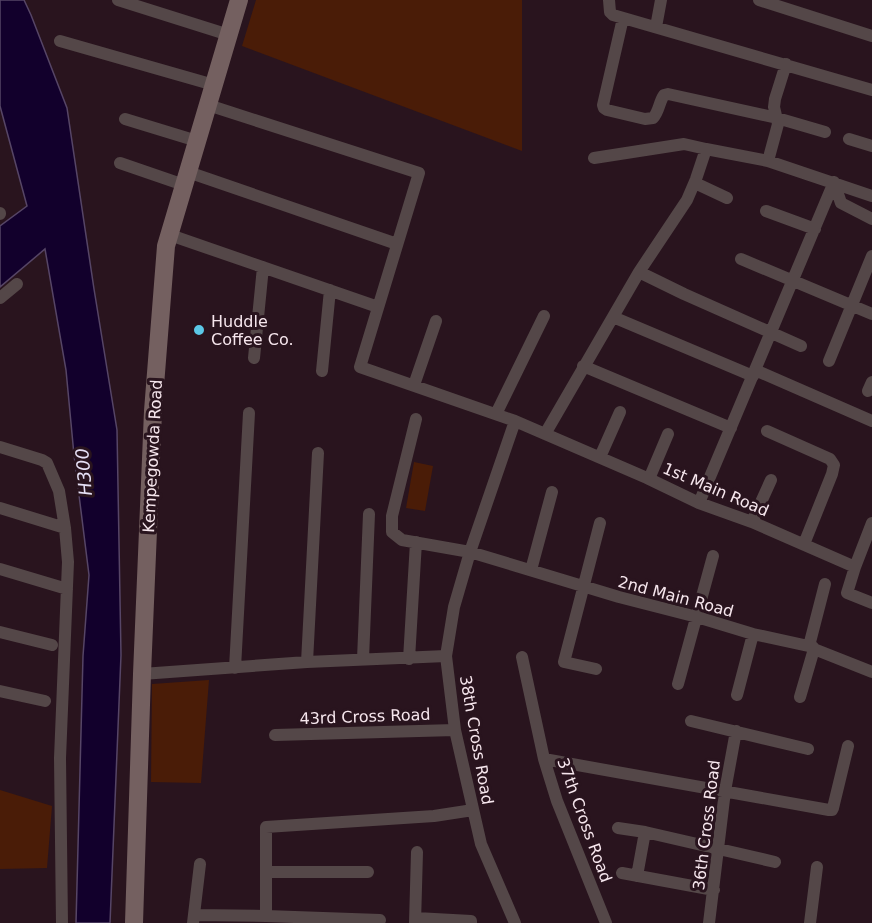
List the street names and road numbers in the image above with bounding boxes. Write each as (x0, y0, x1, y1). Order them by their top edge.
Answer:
street label: Kempegowda Road (139, 379, 166, 533)
street label: 1st Main Road (660, 459, 772, 520)
street label: 2nd Main Road (616, 572, 736, 621)
street label: 38th Cross Road (456, 674, 497, 806)
street label: 43rd Cross Road (299, 705, 431, 728)
street label: 37th Cross Road (553, 755, 616, 885)
street label: 36th Cross Road (689, 759, 724, 891)

